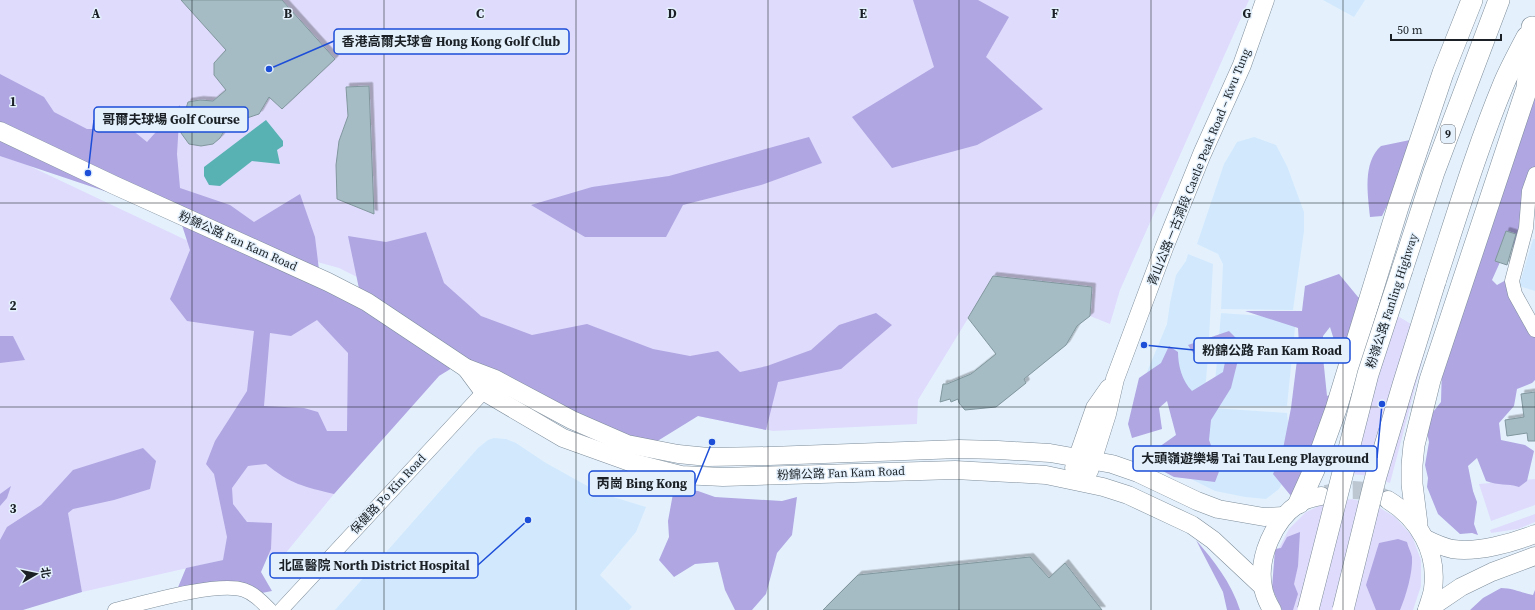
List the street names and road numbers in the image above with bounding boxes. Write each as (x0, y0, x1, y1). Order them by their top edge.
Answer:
street label: 青山公路－古洞段 Castle Peak Road – Kwu Tung (1144, 46, 1254, 288)
road number: 9 (1441, 125, 1455, 143)
street label: 粉錦公路 Fan Kam Road (176, 208, 300, 274)
street label: 粉嶺公路 Fanling Highway (1363, 231, 1422, 371)
street label: 保健路 Po Kin Road (347, 450, 429, 537)
street label: 粉錦公路 Fan Kam Road (777, 463, 905, 483)

